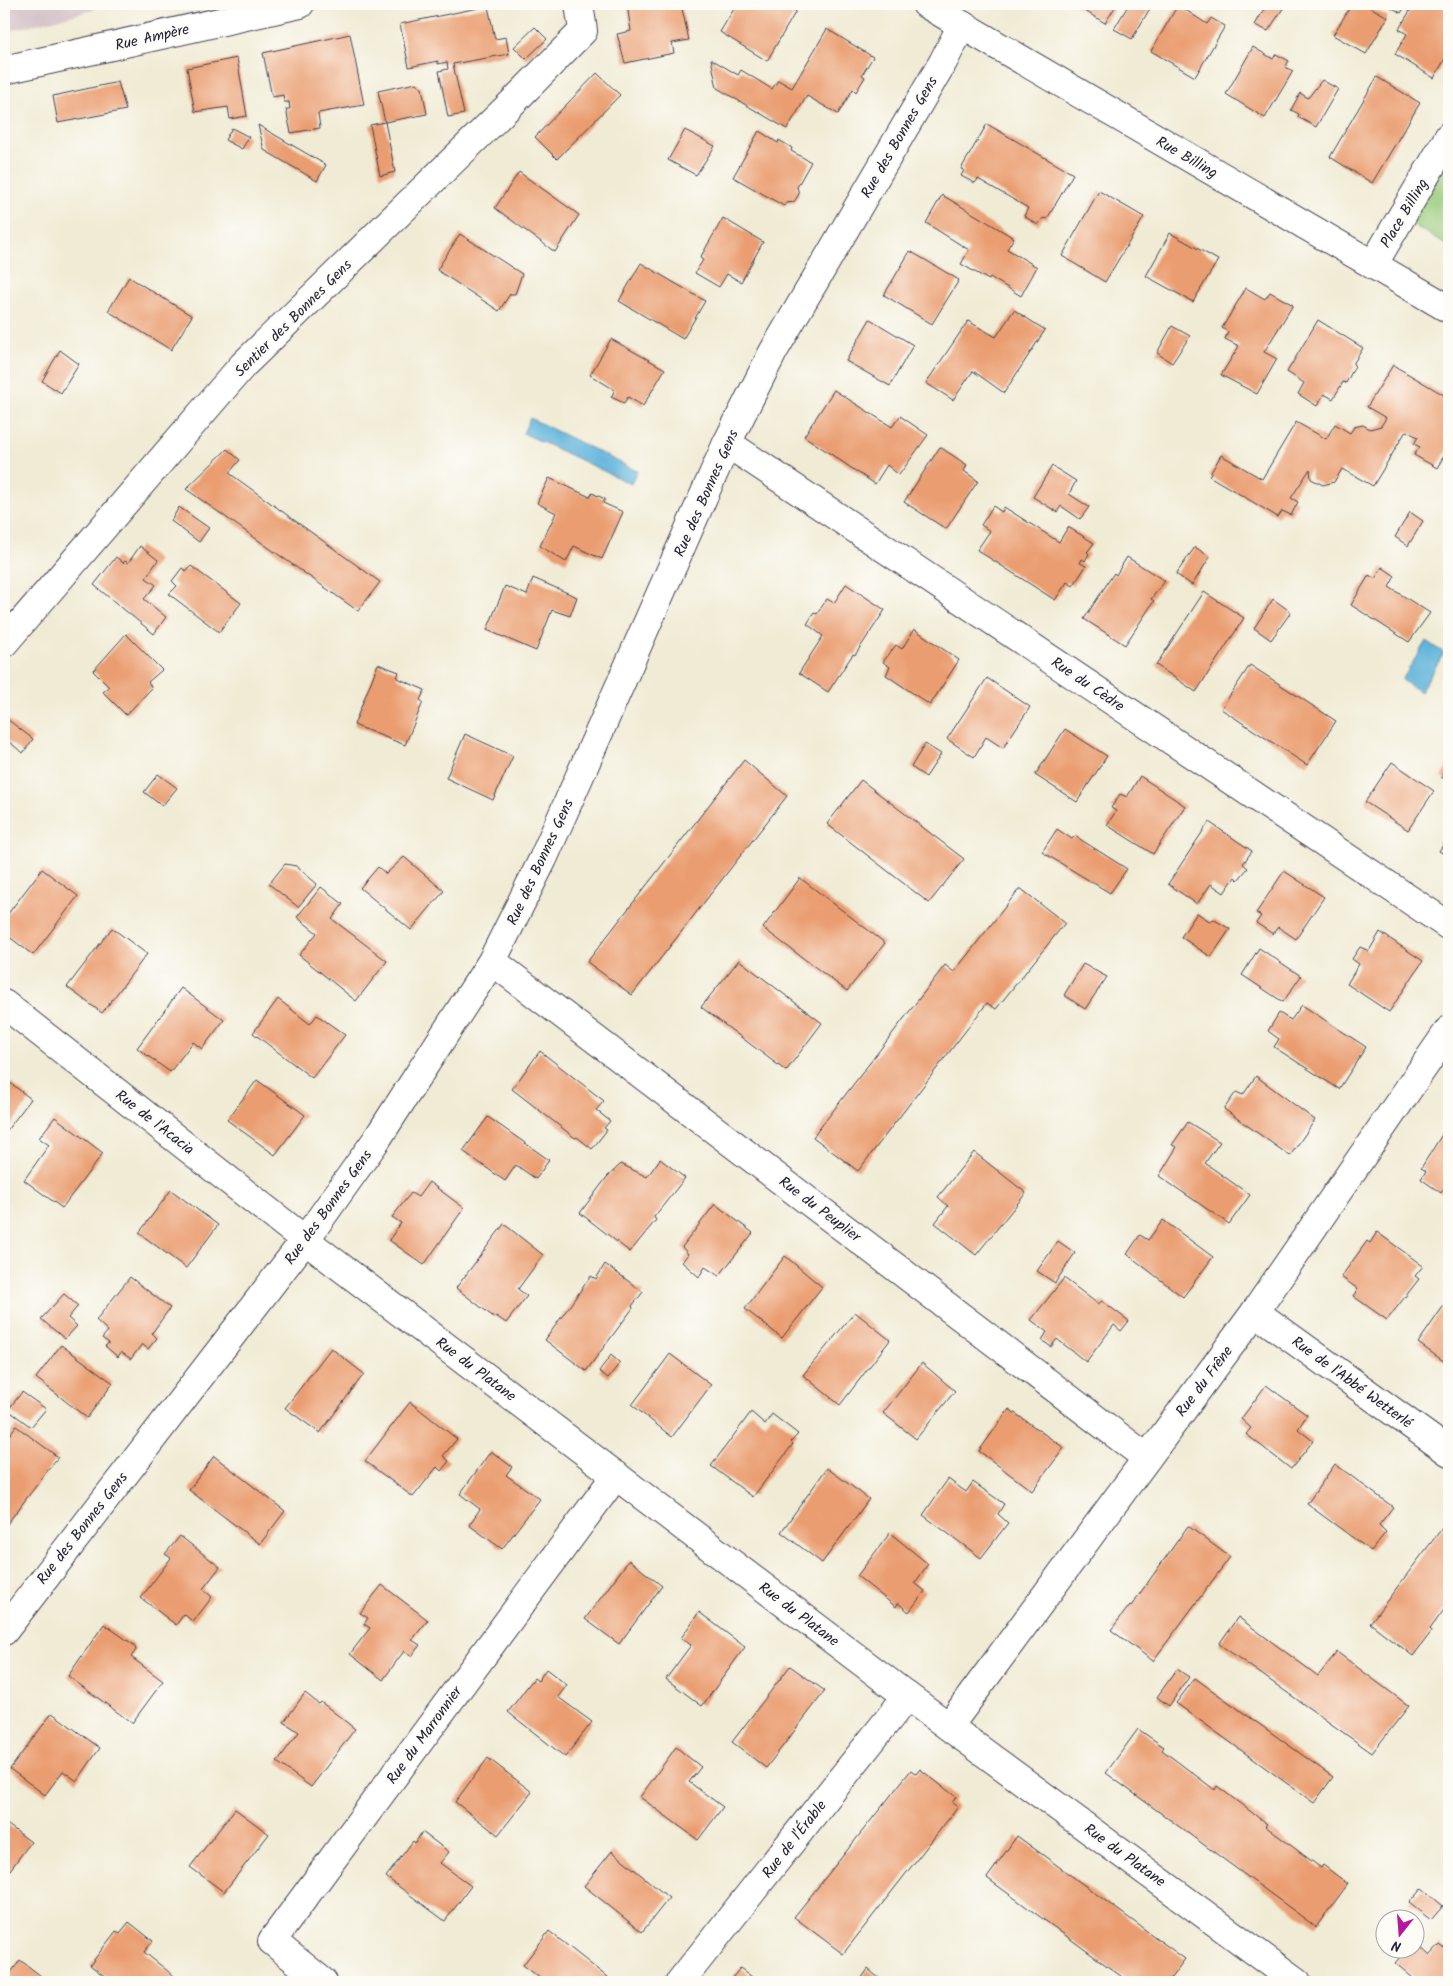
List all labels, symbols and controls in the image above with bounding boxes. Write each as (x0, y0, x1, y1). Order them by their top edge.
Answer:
street label: Rue Ampère (113, 18, 192, 58)
street label: Rue des Bonnes Gens (855, 72, 945, 203)
street label: Rue Billing (1151, 130, 1222, 185)
street label: Place Billing (1375, 174, 1435, 253)
street label: Sentier des Bonnes Gens (229, 254, 359, 383)
street label: Rue des Bonnes Gens (668, 425, 746, 561)
street label: Rue du Cèdre (1046, 651, 1129, 718)
street label: Rue des Bonnes Gens (501, 795, 581, 930)
street label: Rue de l'Acacia (110, 1084, 199, 1161)
street label: Rue des Bonnes Gens (279, 1145, 379, 1270)
street label: Rue du Peuplier (773, 1171, 866, 1249)
street label: Rue du Platane (430, 1331, 521, 1408)
street label: Rue de l'Abbé Wetterlé (1286, 1331, 1418, 1436)
street label: Rue du Frêne (1170, 1341, 1240, 1422)
street label: Rue des Bonnes Gens (31, 1467, 135, 1590)
street label: Rue du Platane (753, 1576, 844, 1653)
street label: Rue du Marronnier (381, 1681, 469, 1790)
street label: Rue de l'Érable (756, 1795, 833, 1884)
street label: Rue du Platane (1079, 1818, 1170, 1894)
north arrow (1376, 1908, 1426, 1958)
text: N (1389, 1934, 1404, 1957)

